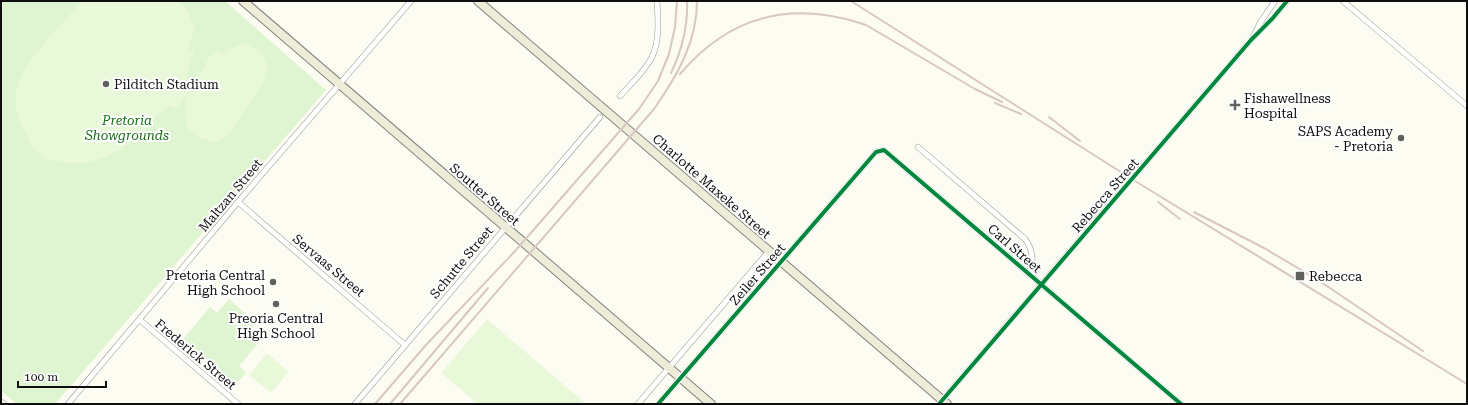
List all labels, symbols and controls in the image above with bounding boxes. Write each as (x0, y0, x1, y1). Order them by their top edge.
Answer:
place label: Pilditch Stadium (114, 77, 219, 92)
marker: Pilditch Stadium (101, 79, 111, 89)
place label: Fishawellness Hospital (1244, 91, 1331, 121)
marker: Fishawellness Hospital (1229, 99, 1241, 111)
park label: Pretoria Showgrounds (84, 113, 169, 143)
place label: SAPS Academy - Pretoria (1298, 124, 1393, 154)
street label: Charlotte Maxeke Street (650, 131, 774, 242)
marker: SAPS Academy - Pretoria (1396, 133, 1406, 143)
street label: Rebecca Street (1069, 155, 1142, 236)
street label: Maltzan Street (196, 156, 265, 235)
street label: Soutter Street (447, 160, 523, 229)
street label: Carl Street (985, 221, 1045, 276)
street label: Schutte Street (427, 223, 496, 301)
street label: Servaas Street (290, 231, 368, 300)
street label: Zeiler Street (727, 240, 788, 308)
place label: Pretoria Central High School (166, 268, 265, 298)
place label: Rebecca (1309, 269, 1362, 284)
marker: Rebecca (1294, 270, 1306, 282)
marker: Pretoria Central High School (268, 277, 278, 287)
marker: Preoria Central High School (271, 299, 281, 309)
place label: Preoria Central High School (229, 311, 323, 341)
street label: Frederick Street (152, 316, 239, 393)
scale bar (18, 363, 106, 389)
text: 100 m (24, 370, 58, 384)

